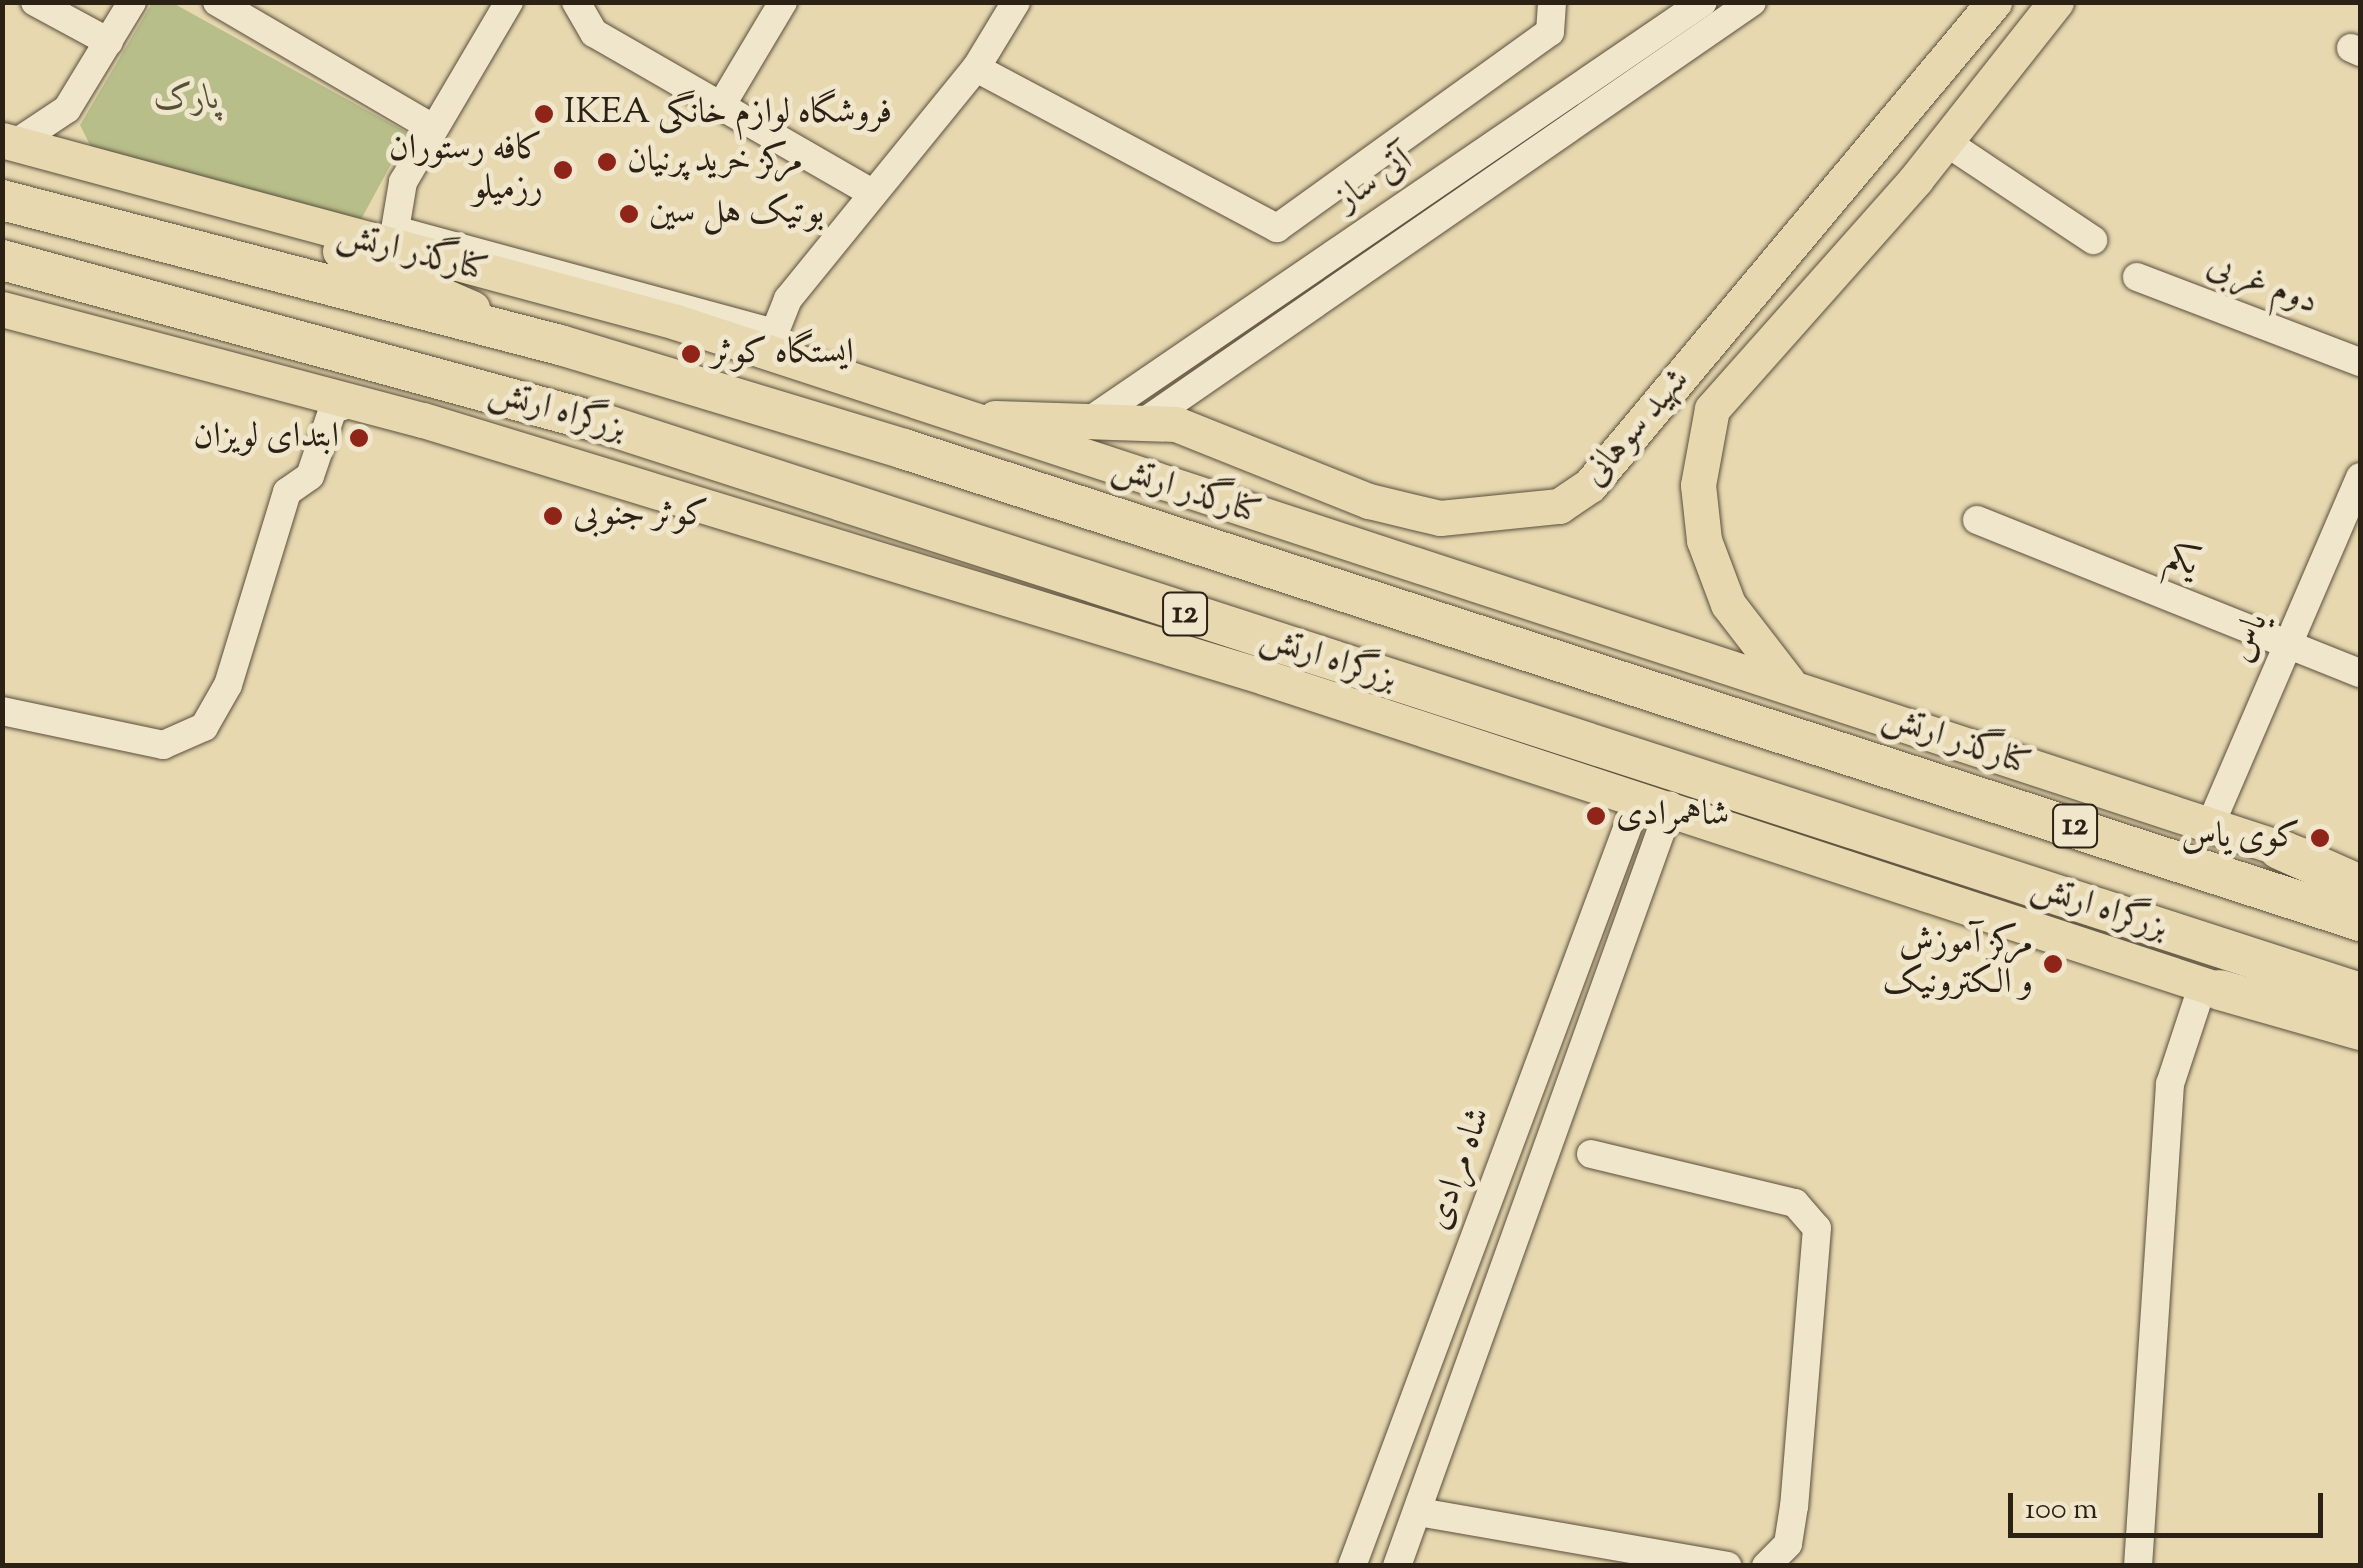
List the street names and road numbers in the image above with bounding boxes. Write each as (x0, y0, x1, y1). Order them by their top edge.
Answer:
street label: آتی ساز (1329, 140, 1421, 222)
street label: کنارگذر ارتش (332, 215, 492, 293)
street label: دوم غربی (2201, 245, 2323, 325)
street label: شهید سوهانی (1575, 361, 1699, 495)
street label: بزرگراه ارتش (484, 372, 630, 452)
street label: کنارگذر ارتش (1106, 448, 1266, 536)
street label: یکم (2160, 537, 2204, 587)
road number: 12 (1160, 587, 1210, 641)
street label: یاس (2221, 607, 2279, 669)
street label: بزرگراه ارتش (1255, 618, 1401, 702)
street label: کنارگذر ارتش (1877, 697, 2035, 787)
road number: 12 (2050, 799, 2100, 853)
street label: بزرگراه ارتش (2026, 867, 2172, 951)
street label: شاه مرادی (1419, 1102, 1501, 1236)

